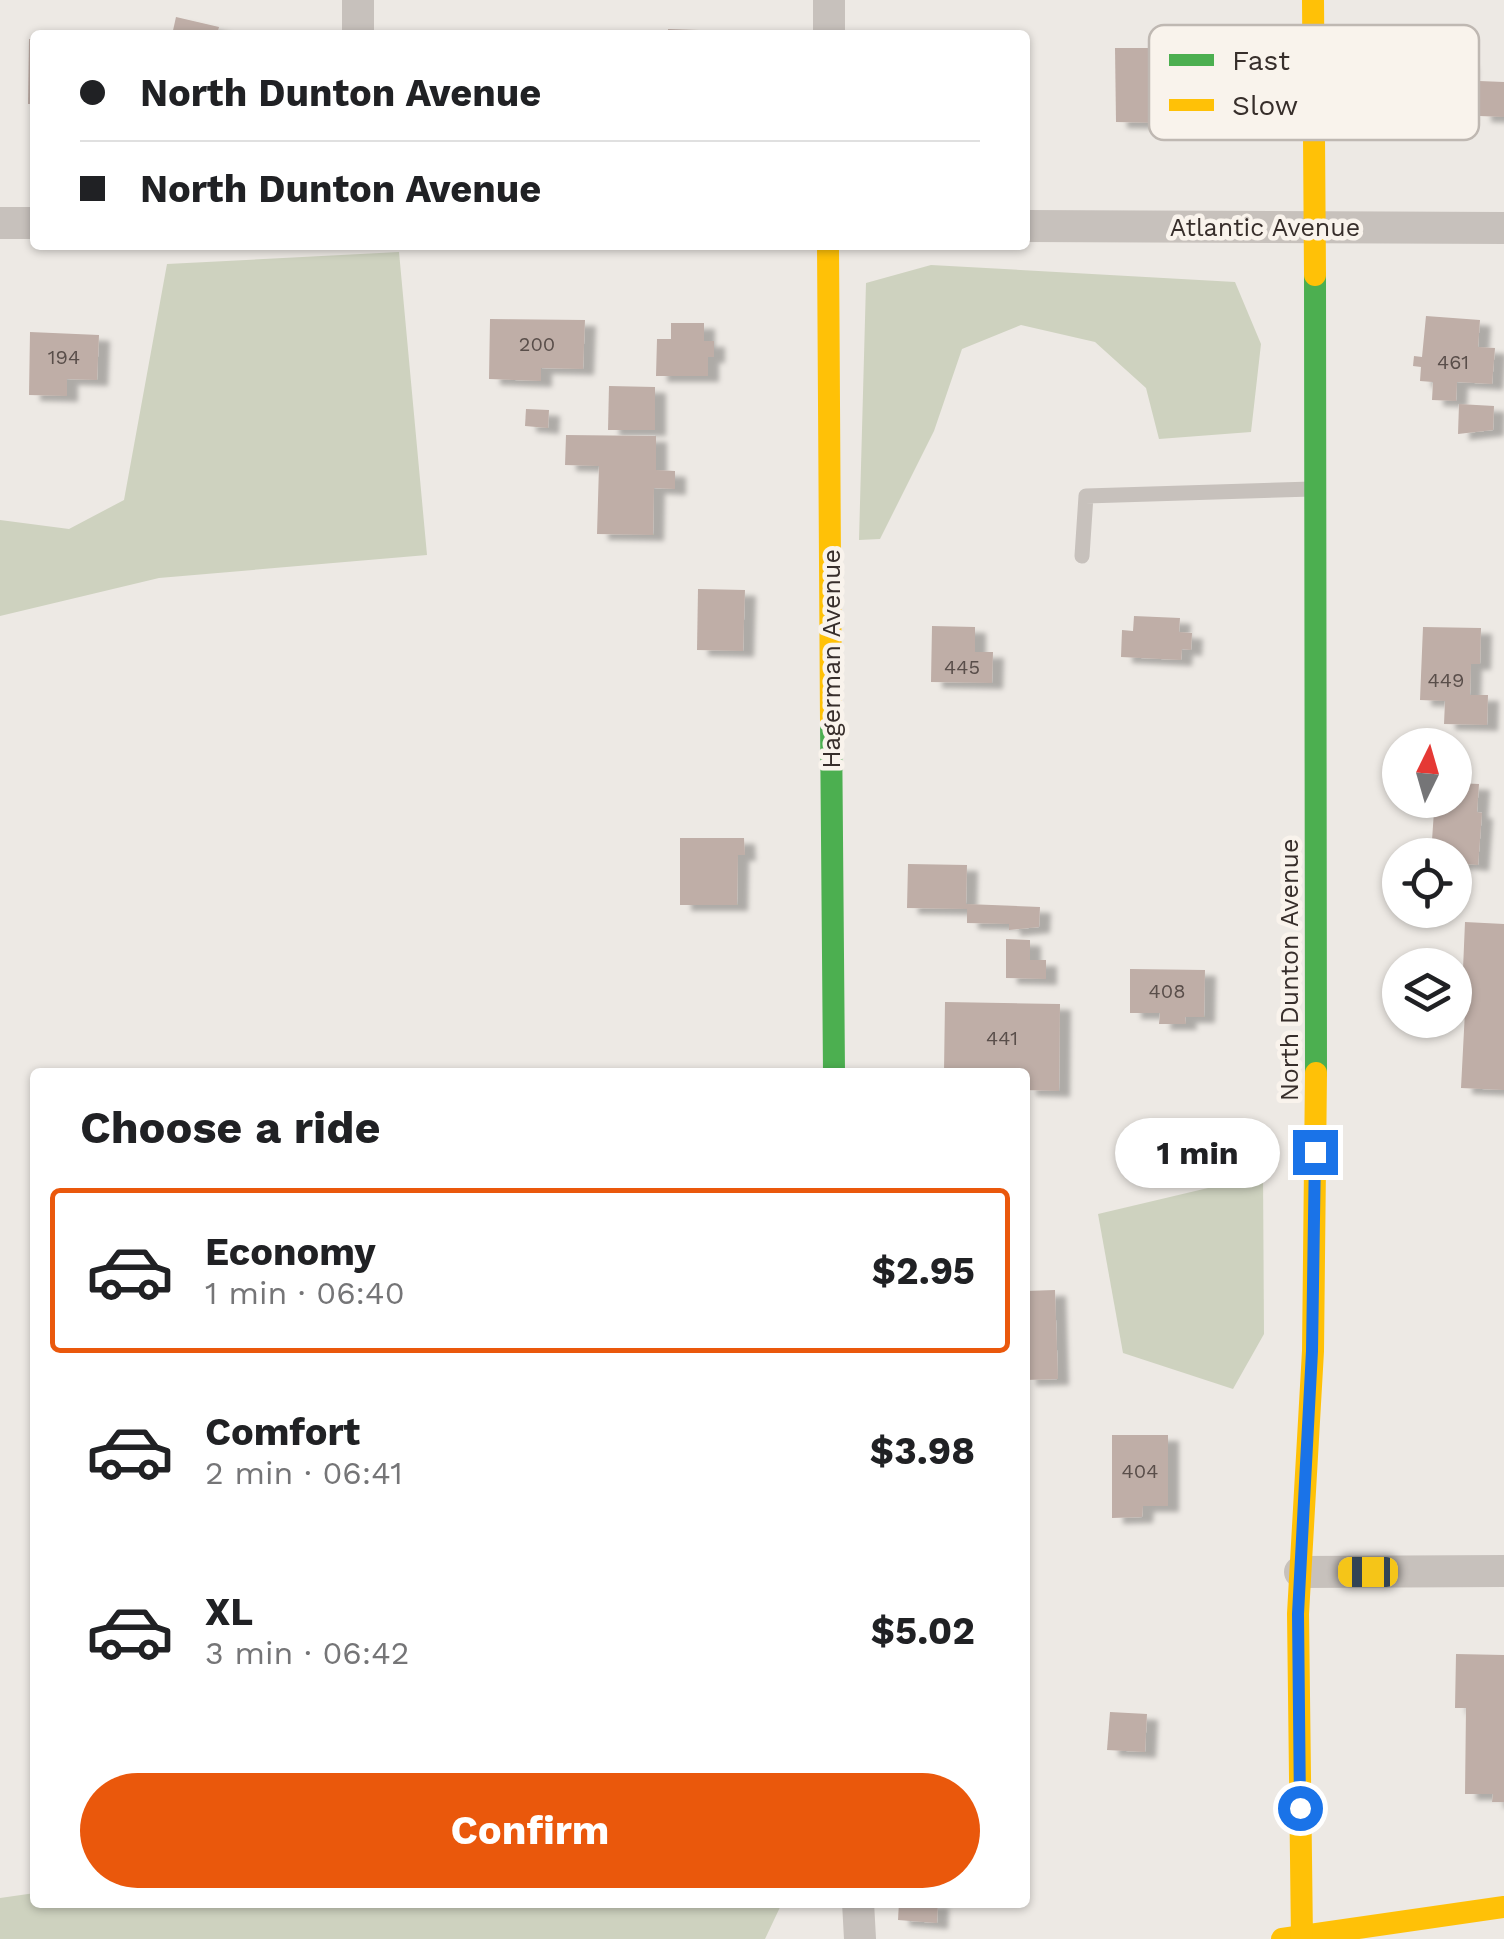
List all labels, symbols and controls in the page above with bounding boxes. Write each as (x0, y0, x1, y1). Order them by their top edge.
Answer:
legend (1149, 25, 1479, 140)
text: Fast (1232, 44, 1290, 77)
text: North Dunton Avenue (140, 71, 541, 115)
text: Slow (1232, 89, 1298, 122)
text: North Dunton Avenue (140, 167, 541, 211)
street label: Atlantic Avenue (1170, 213, 1360, 242)
house number: 200 (519, 332, 555, 356)
house number: 194 (48, 345, 80, 369)
house number: 461 (1437, 350, 1469, 374)
street label: Hagerman Avenue (817, 549, 846, 769)
house number: 445 (944, 655, 980, 679)
house number: 449 (1428, 668, 1464, 692)
north arrow (1382, 728, 1472, 818)
map controls (1382, 728, 1472, 1038)
button: locate (1382, 838, 1472, 928)
street label: North Dunton Avenue (1275, 839, 1304, 1101)
button: layers (1382, 948, 1472, 1038)
house number: 408 (1149, 979, 1185, 1003)
house number: 441 (986, 1026, 1018, 1050)
text: Choose a ride (80, 1101, 380, 1154)
callout: 1 min (1115, 1117, 1280, 1187)
route end (1293, 1130, 1338, 1175)
text: 1 min (1156, 1134, 1239, 1172)
icon: car (85, 1226, 175, 1316)
text: Economy (205, 1230, 376, 1274)
text: $2.95 (872, 1249, 975, 1293)
text: 1 min · 06:40 (205, 1274, 405, 1312)
icon: car (85, 1406, 175, 1496)
text: Comfort (205, 1410, 360, 1454)
text: $3.98 (870, 1429, 975, 1473)
text: 2 min · 06:41 (205, 1454, 403, 1492)
house number: 404 (1122, 1459, 1158, 1483)
car (1338, 1557, 1398, 1587)
icon: car (85, 1586, 175, 1676)
text: XL (205, 1590, 253, 1634)
text: $5.02 (871, 1609, 975, 1653)
text: 3 min · 06:42 (205, 1634, 409, 1672)
button: Confirm (80, 1773, 980, 1888)
route start (1278, 1786, 1323, 1831)

